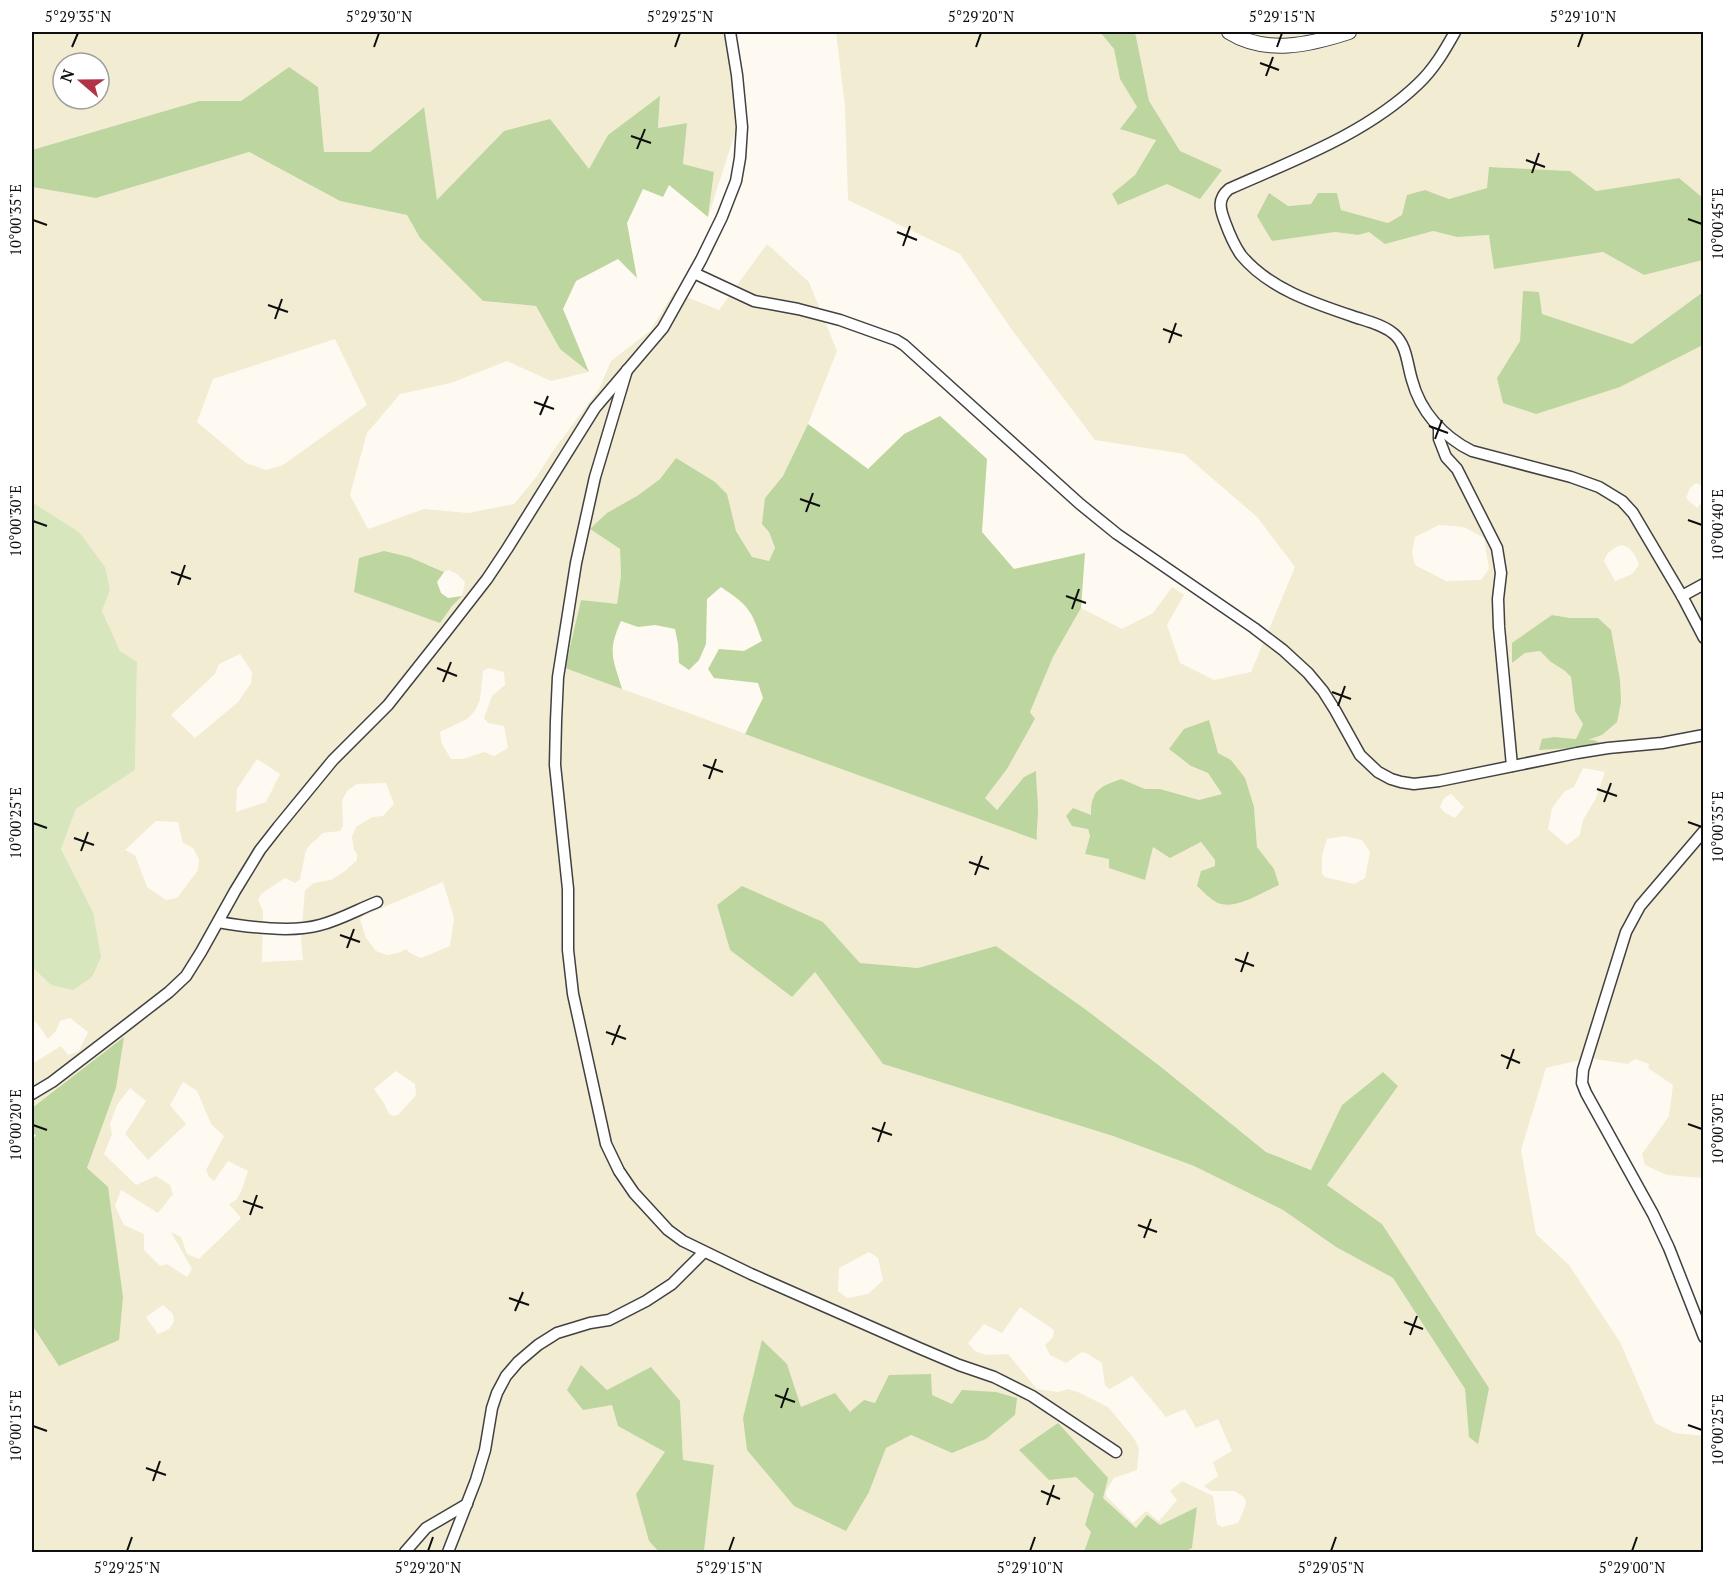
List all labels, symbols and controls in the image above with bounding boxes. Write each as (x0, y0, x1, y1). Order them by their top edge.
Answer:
text: 5°29'35"N (45, 6, 111, 26)
text: 5°29'30"N (346, 6, 412, 26)
text: 5°29'25"N (647, 6, 713, 26)
text: 5°29'20"N (948, 6, 1014, 26)
text: 5°29'15"N (1249, 6, 1315, 26)
text: 5°29'10"N (1550, 6, 1616, 26)
north arrow (51, 51, 111, 111)
text: N (54, 66, 79, 85)
text: 10°00'35"E (5, 184, 25, 256)
text: 10°00'45"E (1707, 188, 1727, 260)
text: 10°00'30"E (5, 485, 25, 557)
text: 10°00'40"E (1707, 489, 1727, 561)
text: 10°00'25"E (5, 787, 25, 859)
text: 10°00'35"E (1707, 791, 1727, 863)
text: 10°00'20"E (5, 1089, 25, 1161)
text: 10°00'30"E (1707, 1093, 1727, 1165)
text: 10°00'15"E (5, 1390, 25, 1462)
text: 10°00'25"E (1707, 1394, 1727, 1466)
text: 5°29'25"N (94, 1557, 160, 1577)
text: 5°29'20"N (395, 1557, 461, 1577)
text: 5°29'15"N (696, 1557, 762, 1577)
text: 5°29'10"N (997, 1557, 1063, 1577)
text: 5°29'05"N (1298, 1557, 1364, 1577)
text: 5°29'00"N (1599, 1557, 1665, 1577)

